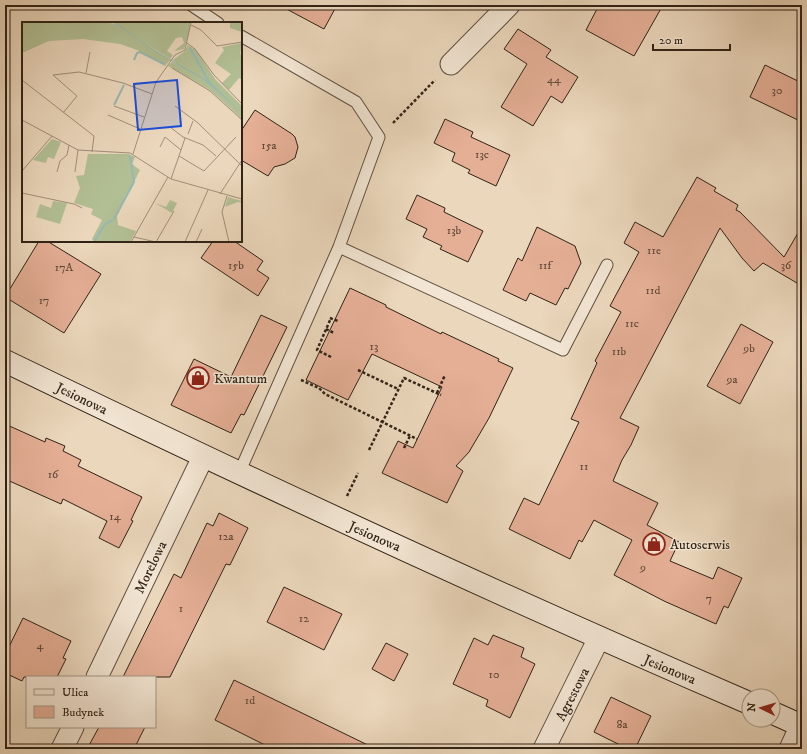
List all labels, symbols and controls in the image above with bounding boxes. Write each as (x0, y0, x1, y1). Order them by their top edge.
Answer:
inset map (22, 22, 242, 242)
scale bar (653, 26, 730, 52)
text: 20 m (659, 33, 683, 48)
house number: 44 (547, 72, 562, 87)
house number: 30 (772, 83, 782, 98)
house number: 15a (261, 138, 278, 153)
house number: 13c (475, 147, 489, 162)
house number: 13b (447, 223, 462, 238)
house number: 11e (647, 243, 661, 258)
house number: 15b (228, 258, 244, 273)
house number: 11f (539, 258, 553, 273)
house number: 36 (781, 258, 792, 273)
house number: 17A (55, 260, 74, 275)
house number: 11d (646, 283, 660, 298)
house number: 17 (39, 293, 49, 308)
house number: 11c (625, 316, 639, 331)
house number: 13 (370, 339, 378, 354)
house number: 9b (742, 341, 755, 356)
house number: 11b (612, 344, 627, 359)
shop icon: Kwantum (185, 365, 211, 391)
place label: Kwantum (214, 370, 268, 388)
house number: 9a (725, 372, 738, 387)
street label: Jesionowa (51, 378, 110, 419)
house number: 11 (580, 459, 588, 474)
house number: 16 (48, 467, 59, 482)
house number: 14 (109, 509, 122, 524)
street label: Jesionowa (344, 517, 403, 556)
house number: 12a (218, 529, 235, 544)
shop icon: Autoserwis (641, 531, 667, 557)
place label: Autoserwis (670, 536, 730, 554)
street label: Morelowa (130, 538, 171, 597)
house number: 9 (639, 560, 646, 575)
house number: 7 (706, 591, 712, 606)
house number: 1 (179, 601, 183, 616)
house number: 12 (299, 611, 309, 626)
house number: 4 (37, 638, 45, 653)
street label: Jesionowa (639, 650, 699, 689)
street label: Agrestowa (552, 665, 594, 724)
house number: 10 (489, 667, 499, 682)
legend (26, 676, 156, 728)
text: Ulica (62, 685, 89, 700)
north arrow (741, 688, 781, 728)
house number: 1d (245, 693, 255, 708)
text: N (745, 702, 759, 712)
text: Budynek (62, 705, 104, 720)
house number: 8a (616, 717, 628, 732)

